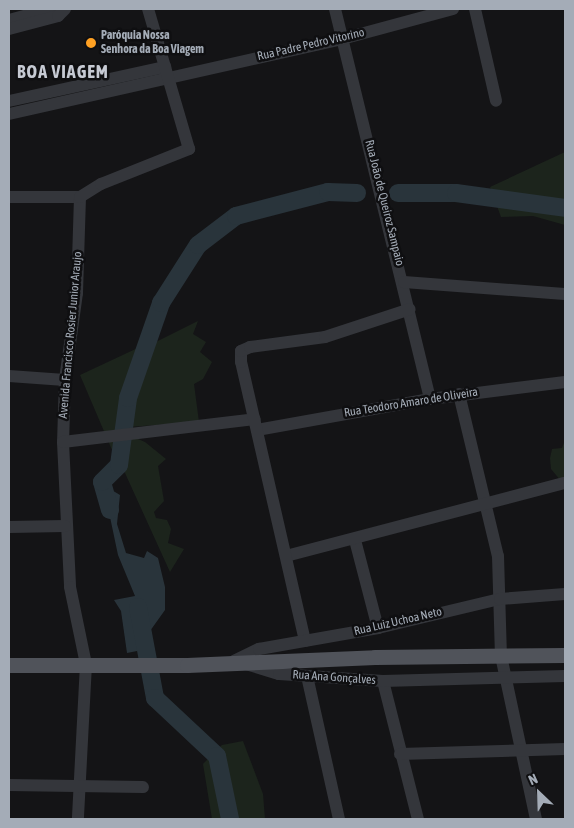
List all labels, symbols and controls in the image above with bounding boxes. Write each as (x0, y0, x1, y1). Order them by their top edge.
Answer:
street label: Rua Padre Pedro Vitorino (256, 26, 366, 64)
place label: Paróquia Nossa Senhora da Boa Viagem (101, 29, 204, 57)
marker: Paróquia Nossa Senhora da Boa Viagem (85, 37, 97, 49)
district label: BOA VIAGEM (16, 61, 110, 83)
street label: Rua João de Queiroz Sampaio (361, 139, 407, 267)
street label: Avenida Francisco Rosier Junior Araujo (57, 251, 85, 419)
street label: Rua Teodoro Amaro de Oliveira (343, 385, 479, 421)
street label: Rua Luiz Uchoa Neto (353, 605, 443, 639)
street label: Rua Ana Gonçalves (292, 668, 376, 688)
north arrow (514, 768, 564, 818)
text: N (526, 770, 540, 788)

